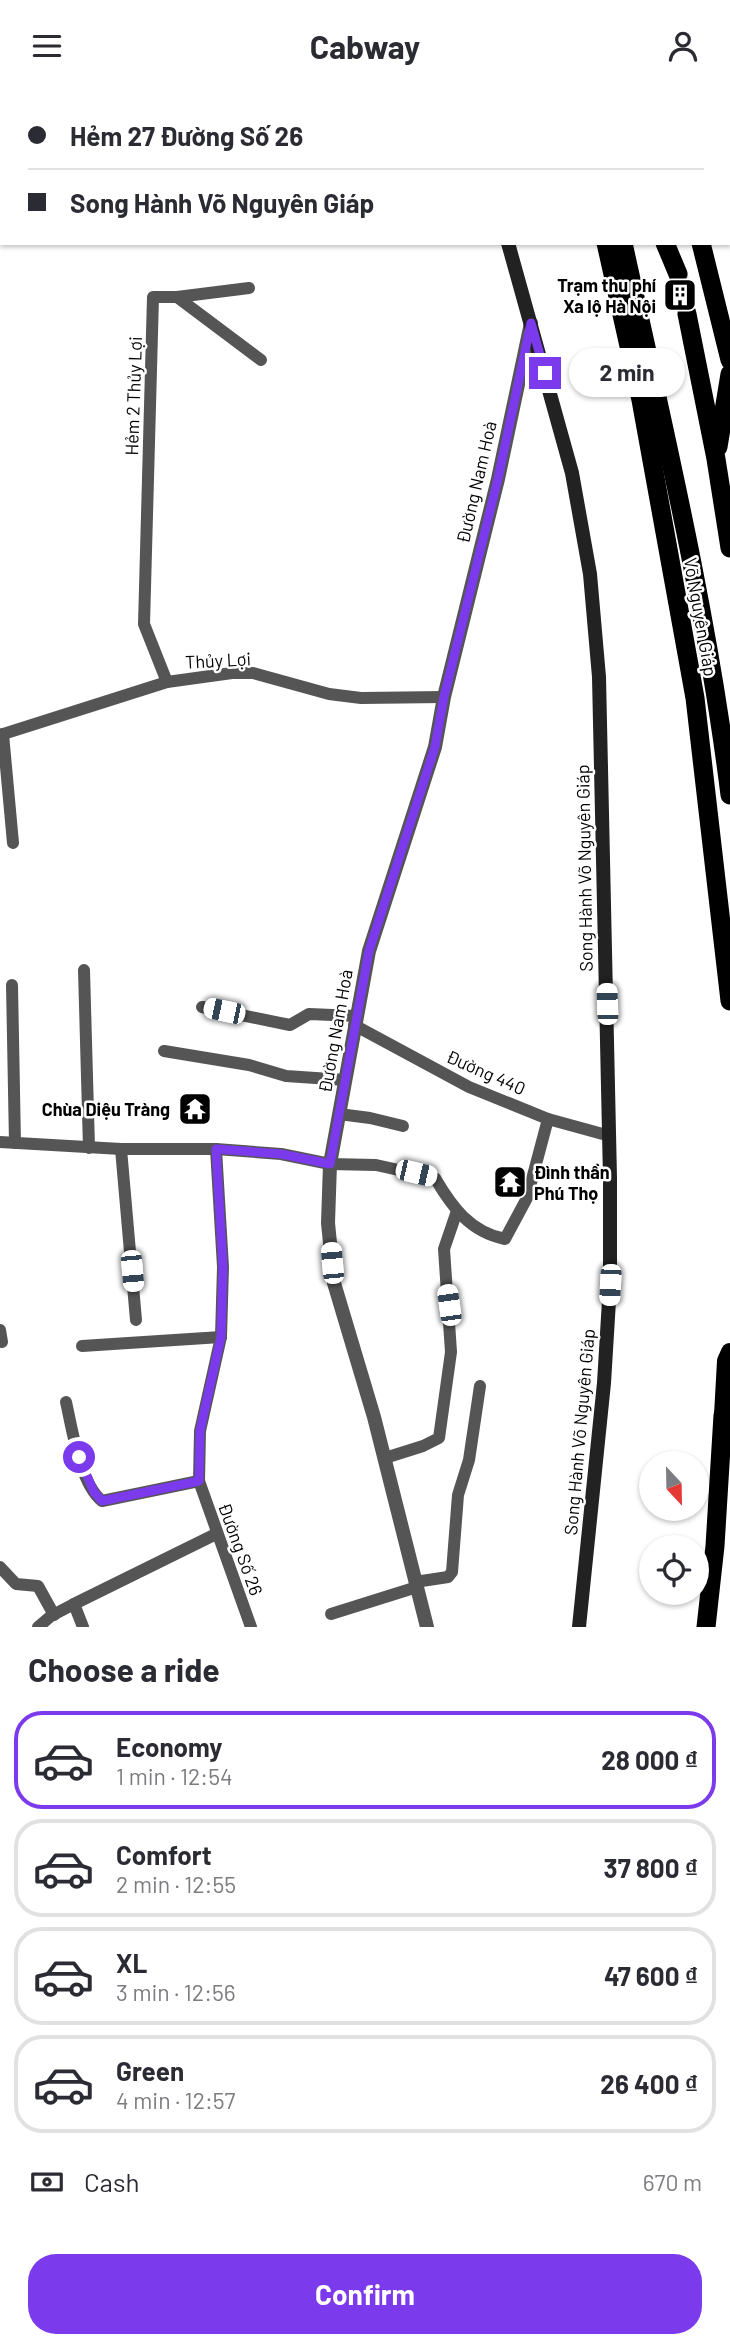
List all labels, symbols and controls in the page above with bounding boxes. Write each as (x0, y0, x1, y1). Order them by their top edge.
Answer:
icon: menu (28, 27, 66, 65)
text: Cabway (310, 27, 420, 65)
icon: person (664, 27, 702, 65)
text: Hẻm 27 Đường Số 26 (70, 120, 303, 151)
text: Song Hành Võ Nguyên Giáp (70, 187, 374, 218)
place label: Trạm thu phí Xa lộ Hà Nội (557, 274, 657, 317)
building icon: Trạm thu phí Xa lộ Hà Nội (661, 276, 699, 314)
street label: Hẻm 2 Thủy Lợi (120, 336, 146, 456)
callout: 2 min (570, 349, 685, 397)
route end (529, 357, 561, 389)
text: 2 min (599, 358, 655, 386)
street label: Đường Nam Hoà (451, 419, 501, 545)
street label: Võ Nguyên Giáp (680, 556, 722, 678)
street label: Thủy Lợi (184, 647, 252, 673)
street label: Song Hành Võ Nguyên Giáp (571, 764, 597, 972)
street label: Đường Nam Hoà (313, 968, 357, 1094)
car (596, 983, 619, 1025)
car (202, 996, 247, 1026)
street label: Đường 440 (443, 1045, 529, 1099)
temple icon: Chùa Diệu Tràng (176, 1090, 214, 1128)
place label: Chùa Diệu Tràng (42, 1098, 170, 1120)
car (394, 1158, 439, 1188)
place label: Đình thần Phú Thọ (534, 1161, 610, 1204)
temple icon: Đình thần Phú Thọ (491, 1163, 529, 1201)
car (320, 1241, 345, 1285)
car (120, 1249, 145, 1293)
car (599, 1263, 622, 1307)
car (436, 1283, 463, 1327)
street label: Song Hành Võ Nguyên Giáp (559, 1328, 599, 1536)
route start (63, 1441, 95, 1473)
north arrow (639, 1451, 709, 1521)
map controls (639, 1451, 709, 1605)
street label: Đường Số 26 (214, 1500, 268, 1598)
button: locate (639, 1535, 709, 1605)
text: Choose a ride (28, 1650, 220, 1688)
icon: car (32, 1729, 95, 1792)
text: Economy (116, 1731, 222, 1762)
text: 28 000 ₫ (601, 1744, 698, 1775)
text: 1 min · 12:54 (116, 1762, 233, 1790)
icon: car (32, 1837, 95, 1900)
text: Comfort (116, 1839, 212, 1870)
text: 37 800 ₫ (604, 1852, 698, 1883)
text: 2 min · 12:55 (116, 1870, 236, 1898)
icon: car (32, 1945, 95, 2008)
text: XL (116, 1947, 147, 1978)
text: 47 600 ₫ (604, 1960, 698, 1991)
text: 3 min · 12:56 (116, 1978, 236, 2006)
icon: car (32, 2053, 95, 2116)
text: Green (116, 2055, 184, 2086)
text: 26 400 ₫ (600, 2068, 698, 2099)
text: 4 min · 12:57 (116, 2086, 235, 2114)
icon: cash (28, 2163, 66, 2201)
text: Cash (84, 2166, 139, 2197)
text: 670 m (643, 2168, 702, 2196)
button: Confirm (28, 2254, 702, 2334)

